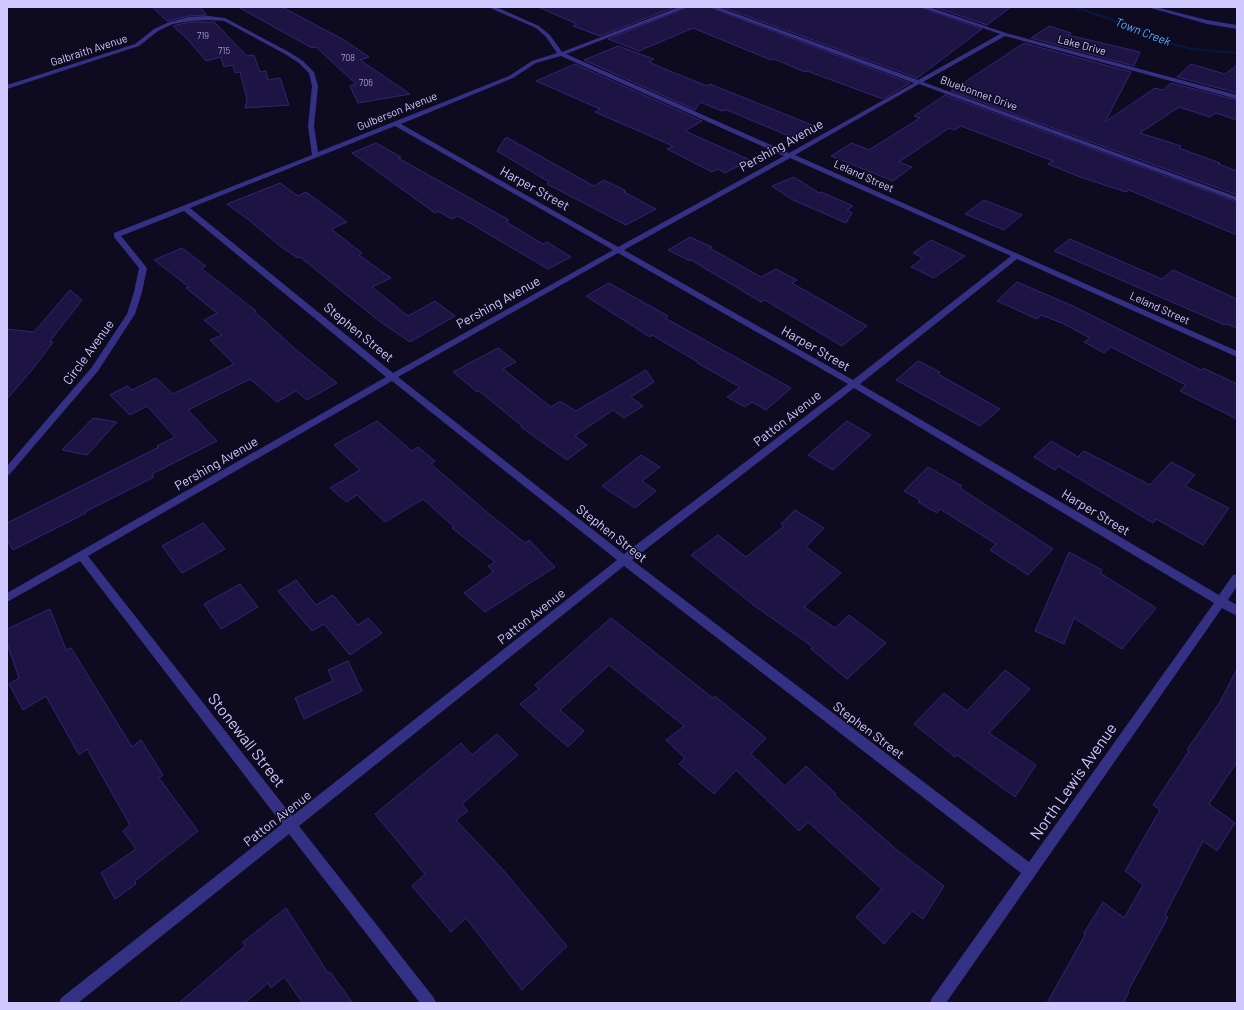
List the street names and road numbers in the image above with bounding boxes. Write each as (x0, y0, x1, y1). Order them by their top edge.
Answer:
street label: Galbraith Avenue (49, 31, 129, 68)
street label: Lake Drive (1056, 32, 1108, 57)
street label: Bluebonnet Drive (939, 73, 1020, 113)
street label: Gulberson Avenue (355, 88, 439, 133)
street label: Pershing Avenue (736, 115, 826, 175)
street label: Leland Street (832, 157, 896, 195)
street label: Harper Street (498, 162, 572, 214)
street label: Pershing Avenue (453, 272, 543, 332)
street label: Leland Street (1128, 289, 1192, 327)
street label: Stephen Street (321, 299, 397, 365)
street label: Circle Avenue (59, 316, 117, 388)
street label: Harper Street (779, 322, 853, 374)
street label: Patton Avenue (750, 387, 824, 449)
street label: Pershing Avenue (171, 433, 261, 493)
street label: Harper Street (1059, 485, 1133, 539)
street label: Stephen Street (574, 500, 650, 566)
street label: Patton Avenue (494, 585, 568, 647)
street label: Stonewall Street (205, 689, 290, 791)
street label: Stephen Street (830, 698, 908, 762)
street label: North Lewis Avenue (1025, 719, 1120, 843)
street label: Patton Avenue (240, 787, 314, 849)

